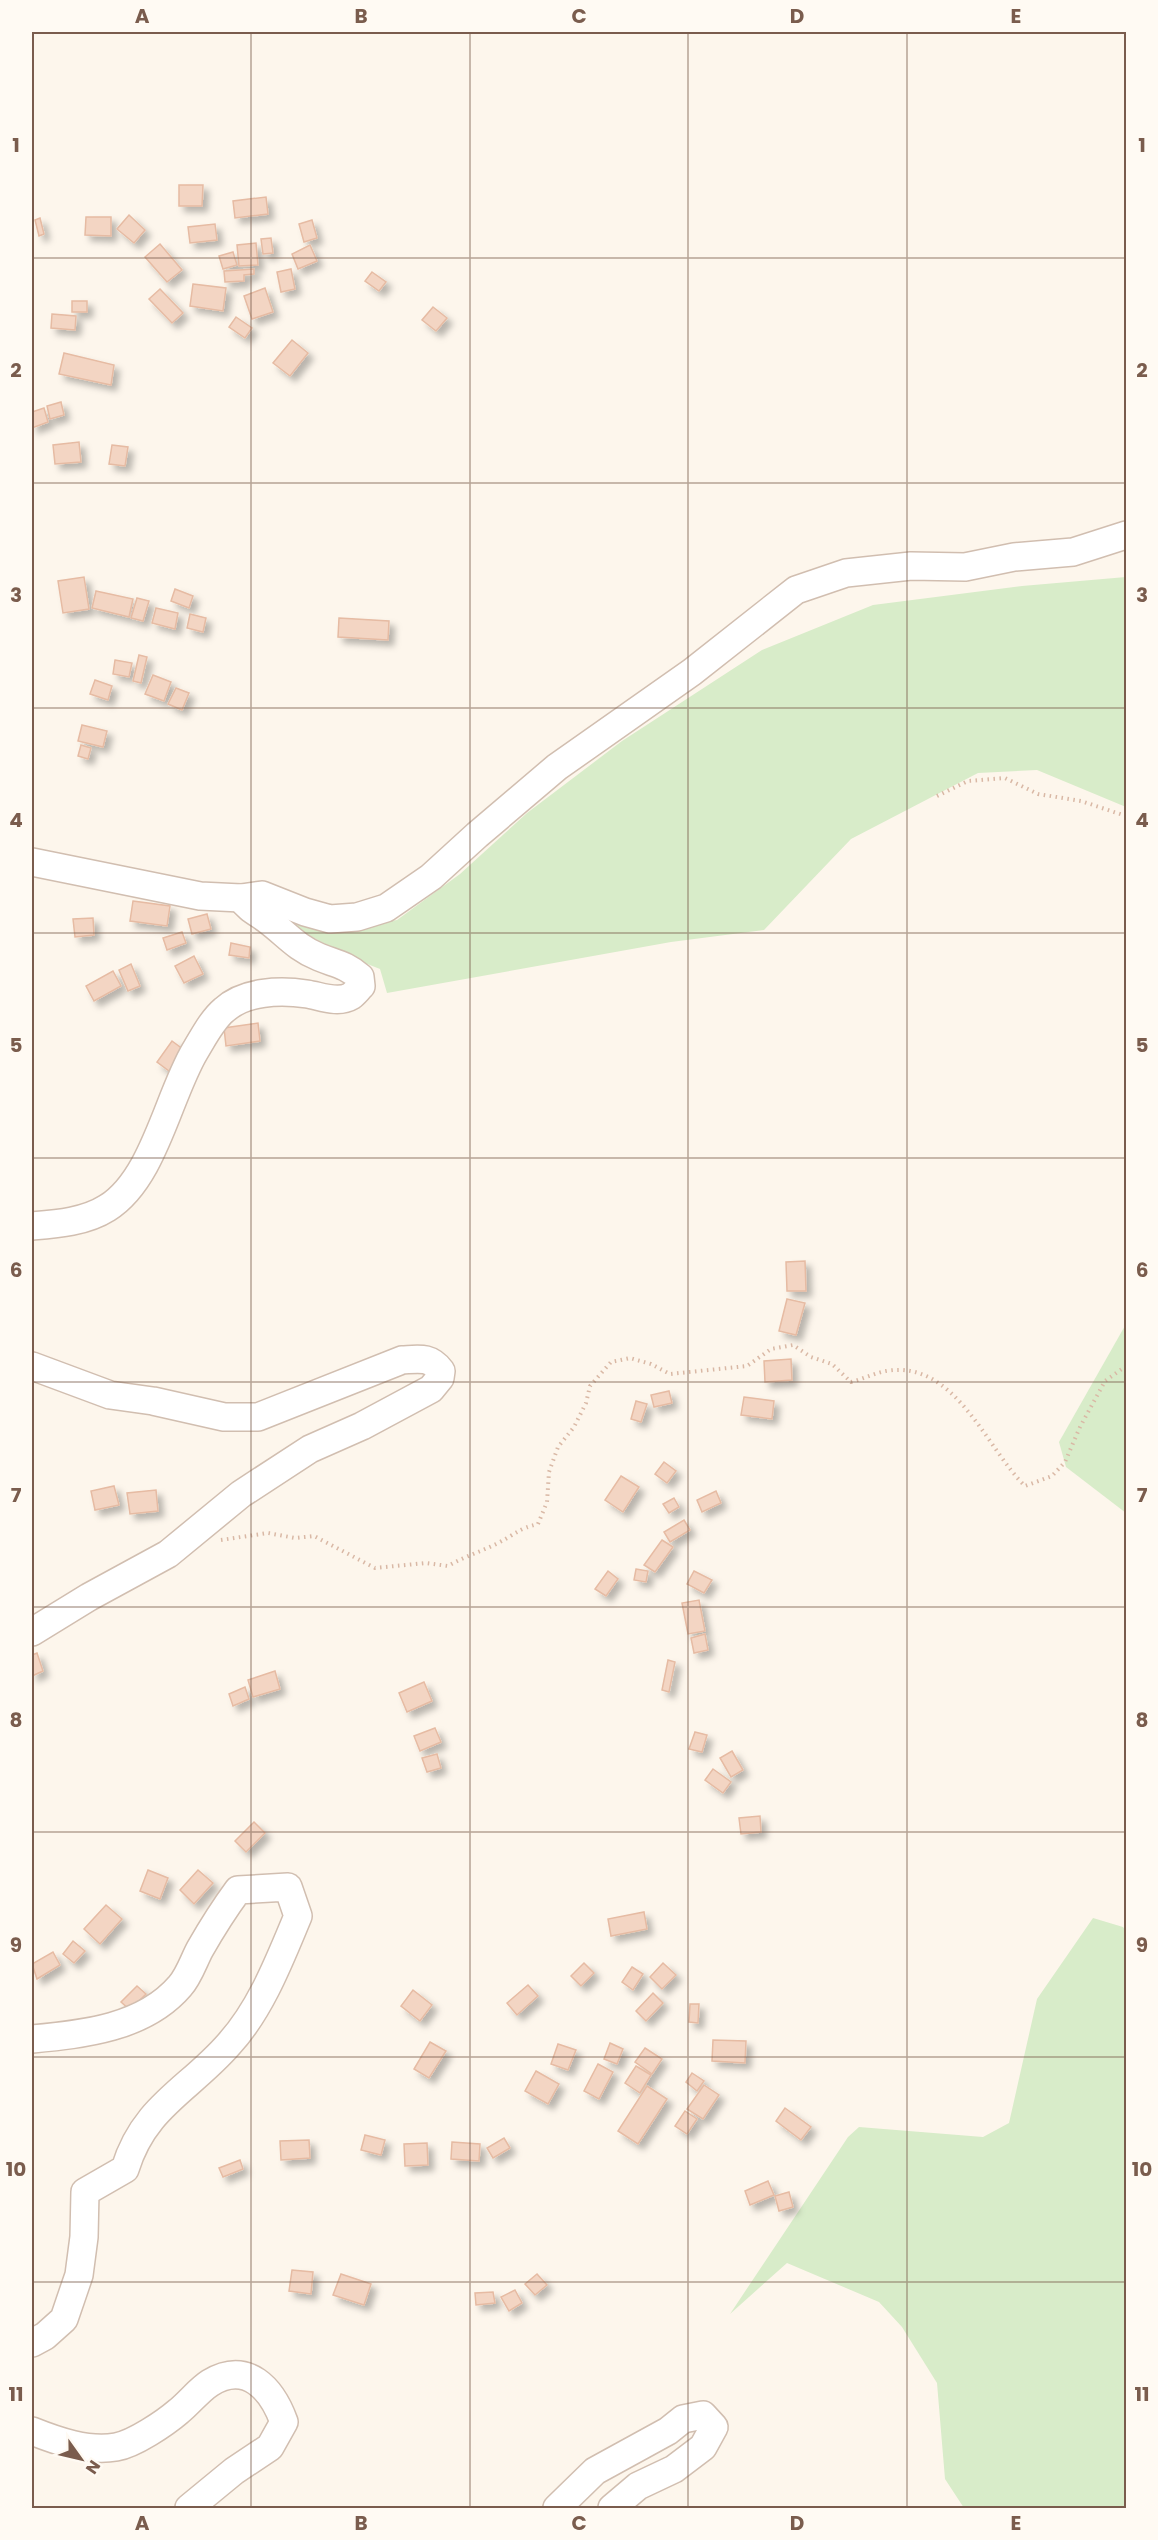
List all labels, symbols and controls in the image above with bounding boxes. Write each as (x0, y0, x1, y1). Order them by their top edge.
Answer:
text: A (135, 2, 150, 30)
text: B (354, 2, 368, 30)
text: C (571, 2, 587, 30)
text: D (790, 2, 804, 30)
text: E (1011, 2, 1021, 30)
text: 1 (12, 131, 20, 159)
text: 1 (1138, 131, 1146, 159)
text: 2 (10, 356, 22, 384)
text: 2 (1136, 356, 1148, 384)
text: 3 (10, 581, 22, 609)
text: 3 (1136, 581, 1148, 609)
text: 4 (9, 806, 23, 834)
text: 4 (1135, 806, 1149, 834)
text: 5 (10, 1031, 23, 1059)
text: 5 (1136, 1031, 1149, 1059)
text: 6 (10, 1256, 22, 1284)
text: 6 (1136, 1256, 1148, 1284)
text: 7 (11, 1481, 22, 1509)
text: 7 (1137, 1481, 1148, 1509)
text: 8 (10, 1706, 22, 1734)
text: 8 (1136, 1706, 1148, 1734)
text: 9 (10, 1931, 22, 1959)
text: 9 (1136, 1931, 1148, 1959)
text: 10 (6, 2155, 26, 2183)
text: 10 (1132, 2155, 1152, 2183)
text: 11 (8, 2380, 24, 2408)
text: 11 (1134, 2380, 1150, 2408)
north arrow (51, 2429, 111, 2489)
text: N (80, 2456, 106, 2479)
text: A (135, 2509, 150, 2537)
text: B (354, 2509, 368, 2537)
text: C (571, 2509, 587, 2537)
text: D (790, 2509, 804, 2537)
text: E (1011, 2509, 1021, 2537)

